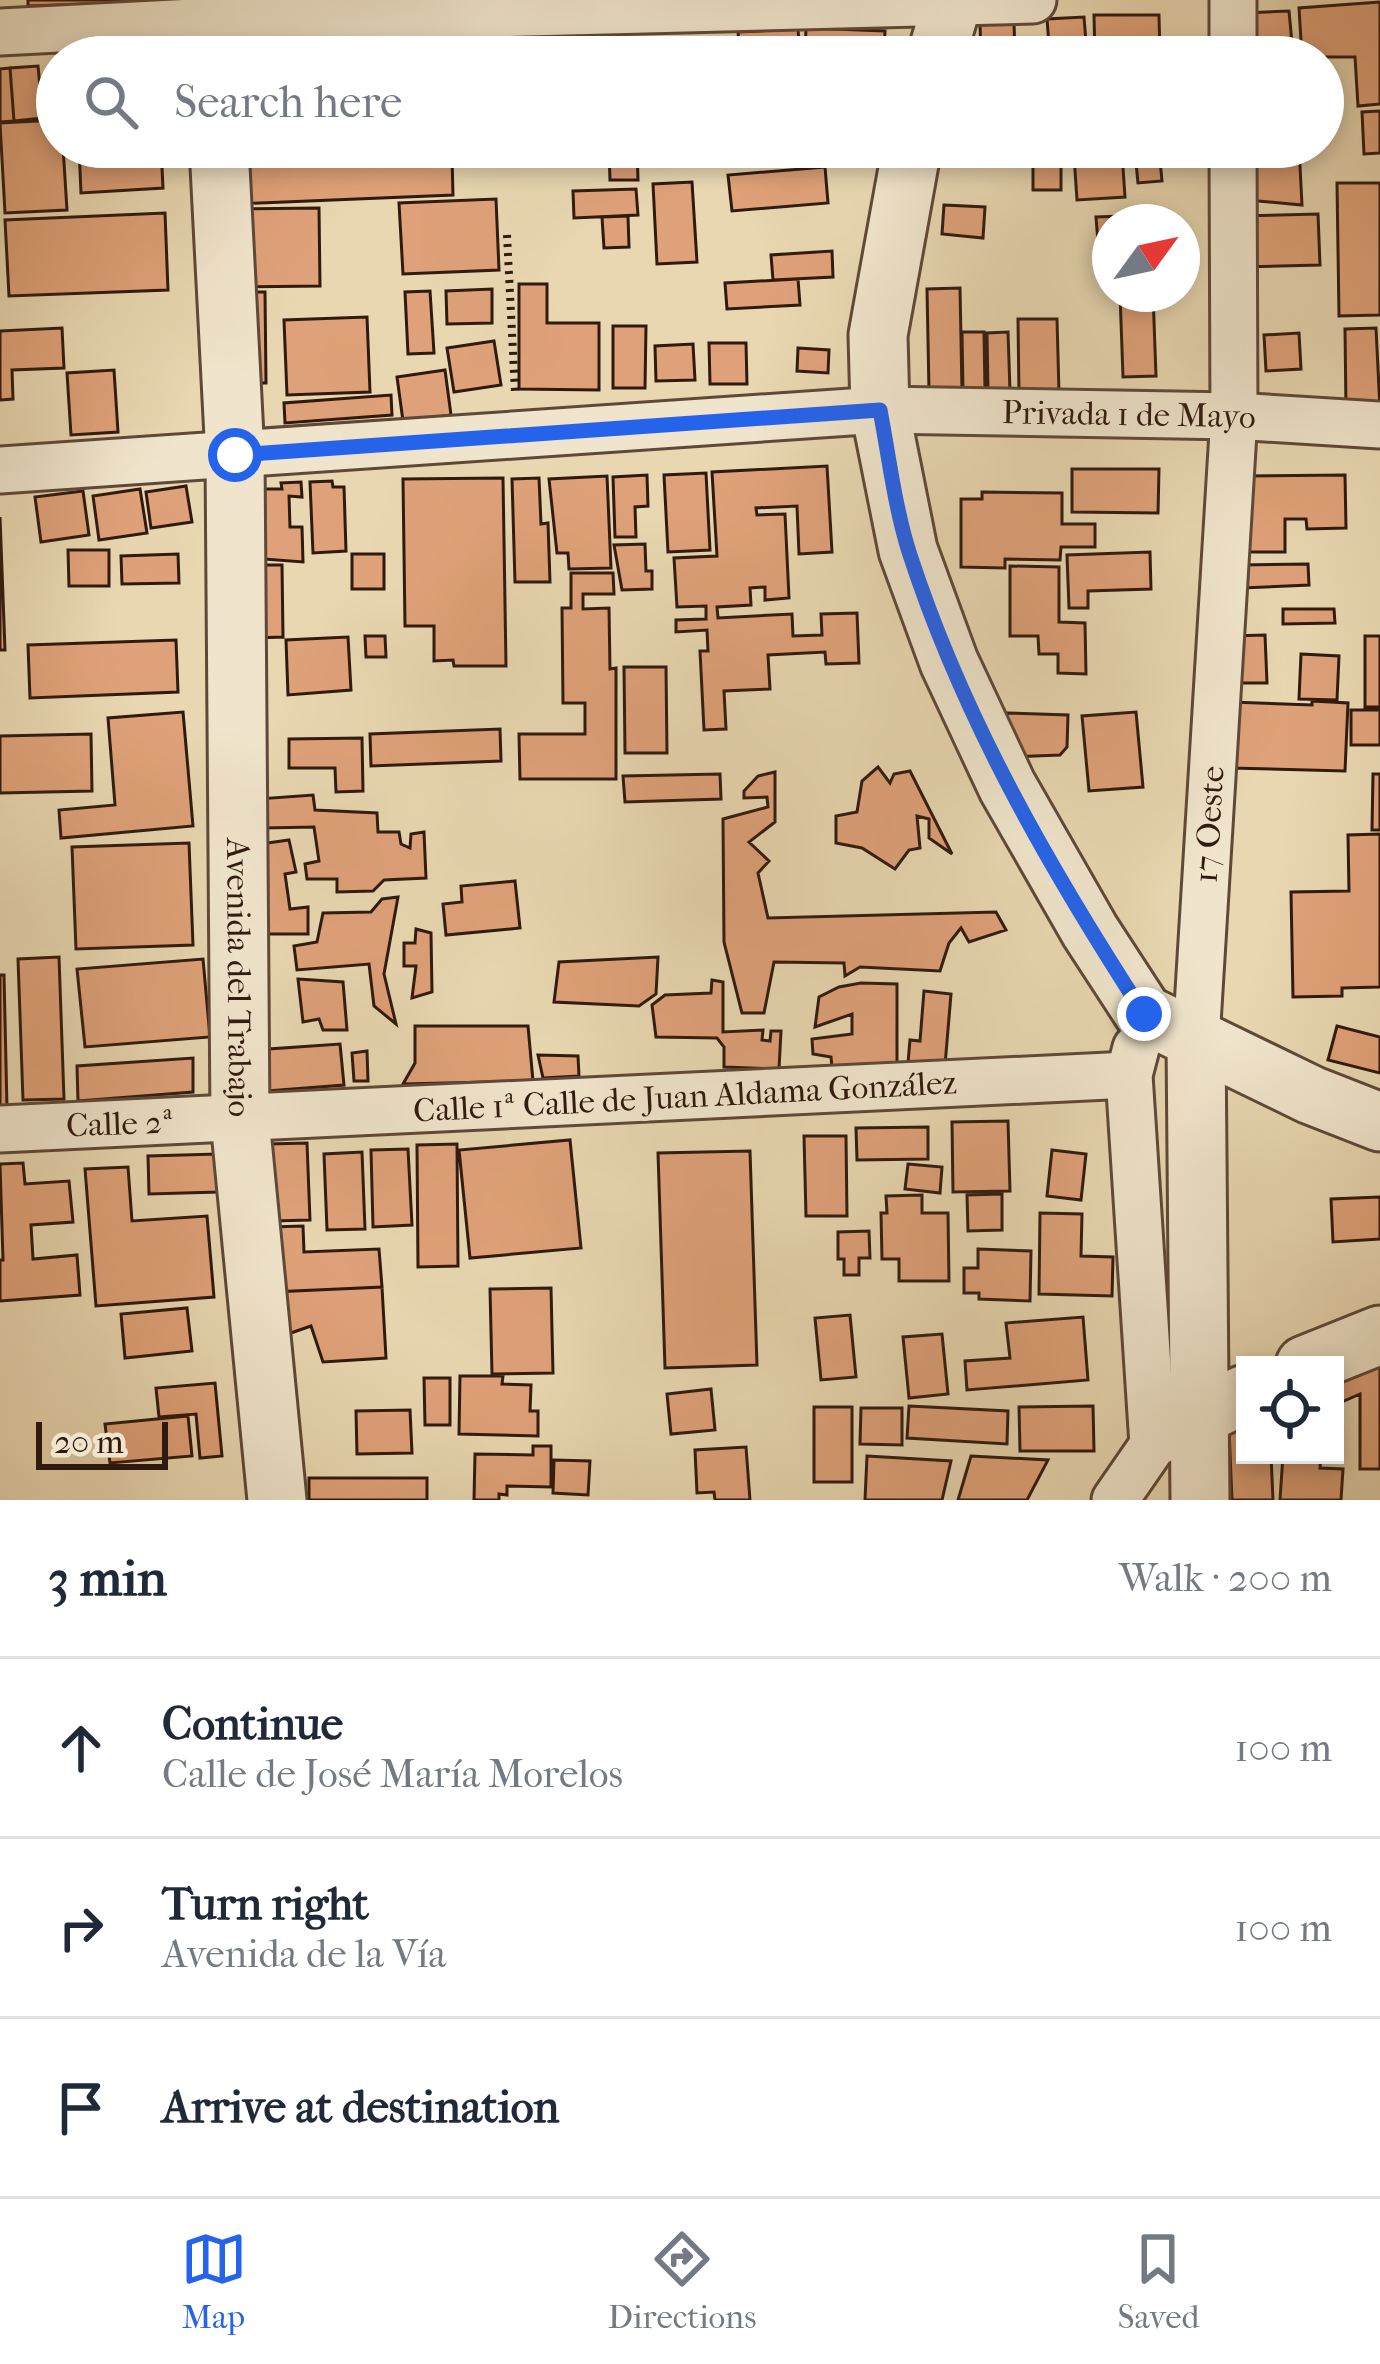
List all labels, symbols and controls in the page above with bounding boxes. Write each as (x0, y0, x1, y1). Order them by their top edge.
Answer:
search box (36, 36, 1344, 168)
icon: search (78, 69, 144, 135)
text: Search here (174, 76, 402, 129)
north arrow (1092, 204, 1200, 312)
street label: Privada 1 de Mayo (1002, 393, 1257, 437)
route start (208, 428, 262, 482)
street label: 17 Oeste (1186, 765, 1232, 884)
street label: Avenida del Trabajo (218, 836, 259, 1117)
route end (1117, 987, 1171, 1041)
street label: Calle 1ª Calle de Juan Aldama González (412, 1063, 958, 1131)
street label: Calle 2ª (65, 1103, 175, 1145)
map controls (1236, 1356, 1344, 1464)
button: locate (1236, 1356, 1344, 1464)
scale bar (36, 1416, 168, 1469)
text: 20 m (54, 1423, 124, 1462)
text: 3 min (48, 1548, 167, 1608)
text: Walk · 200 m (1119, 1555, 1332, 1601)
text: Continue (162, 1698, 343, 1751)
icon: ahead (48, 1715, 114, 1781)
text: 100 m (1234, 1725, 1332, 1771)
text: Calle de José María Morelos (162, 1751, 623, 1797)
text: Turn right (162, 1878, 369, 1931)
icon: right (48, 1895, 114, 1961)
text: 100 m (1234, 1905, 1332, 1951)
text: Avenida de la Vía (162, 1931, 446, 1977)
icon: arrive (48, 2075, 114, 2141)
text: Arrive at destination (162, 2081, 559, 2134)
tab: Map (181, 2226, 247, 2337)
tab: Directions (608, 2226, 756, 2337)
tab: Saved (1118, 2226, 1199, 2337)

